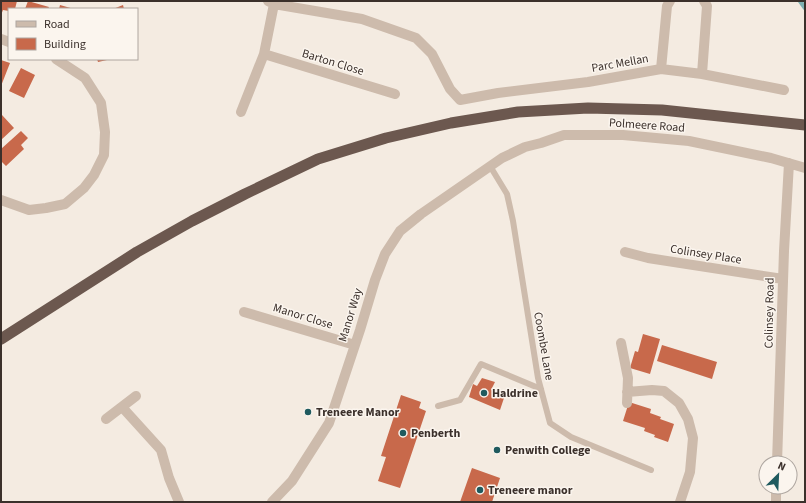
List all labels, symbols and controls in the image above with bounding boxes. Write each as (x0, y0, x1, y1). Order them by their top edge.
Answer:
legend (8, 8, 138, 60)
text: Road (44, 16, 70, 33)
text: Building (44, 36, 86, 53)
street label: Barton Close (300, 45, 366, 80)
street label: Parc Mellan (590, 50, 650, 77)
street label: Polmeere Road (608, 114, 686, 137)
street label: Colinsey Place (669, 240, 743, 269)
street label: Colinsey Road (760, 277, 779, 349)
street label: Manor Way (334, 286, 367, 344)
street label: Manor Close (271, 299, 335, 334)
street label: Coombe Lane (529, 311, 558, 382)
place label: Haldrine (492, 385, 538, 402)
marker: Haldrine (479, 388, 489, 398)
place label: Treneere Manor (316, 404, 400, 421)
marker: Treneere Manor (303, 407, 313, 417)
place label: Penberth (411, 425, 460, 442)
marker: Penberth (398, 428, 408, 438)
place label: Penwith College (505, 442, 590, 459)
marker: Penwith College (492, 445, 502, 455)
north arrow (758, 455, 798, 495)
text: N (775, 458, 788, 475)
place label: Treneere manor (488, 482, 573, 499)
marker: Treneere manor (475, 485, 485, 495)

